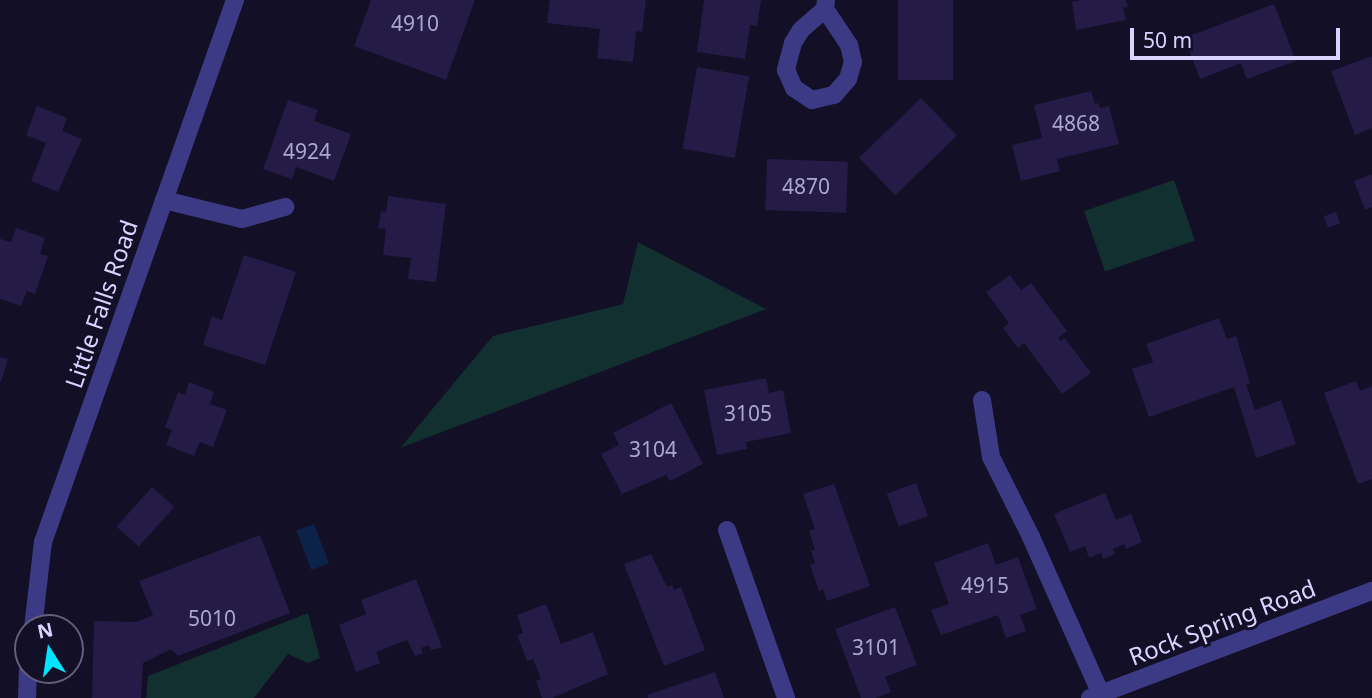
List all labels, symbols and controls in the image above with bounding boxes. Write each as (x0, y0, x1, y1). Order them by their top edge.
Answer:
house number: 4910 (391, 10, 439, 36)
scale bar (1134, 14, 1344, 58)
text: 50 m (1143, 26, 1192, 54)
house number: 4868 (1052, 110, 1100, 136)
house number: 4924 (283, 138, 331, 164)
house number: 4870 (782, 173, 830, 199)
street label: Little Falls Road (59, 216, 143, 392)
house number: 3105 (724, 400, 772, 426)
house number: 3104 (629, 436, 677, 462)
house number: 4915 (961, 572, 1009, 598)
street label: Rock Spring Road (1125, 573, 1319, 671)
house number: 5010 (188, 605, 236, 631)
north arrow (14, 614, 84, 684)
text: N (35, 616, 55, 645)
house number: 3101 (852, 634, 900, 660)

